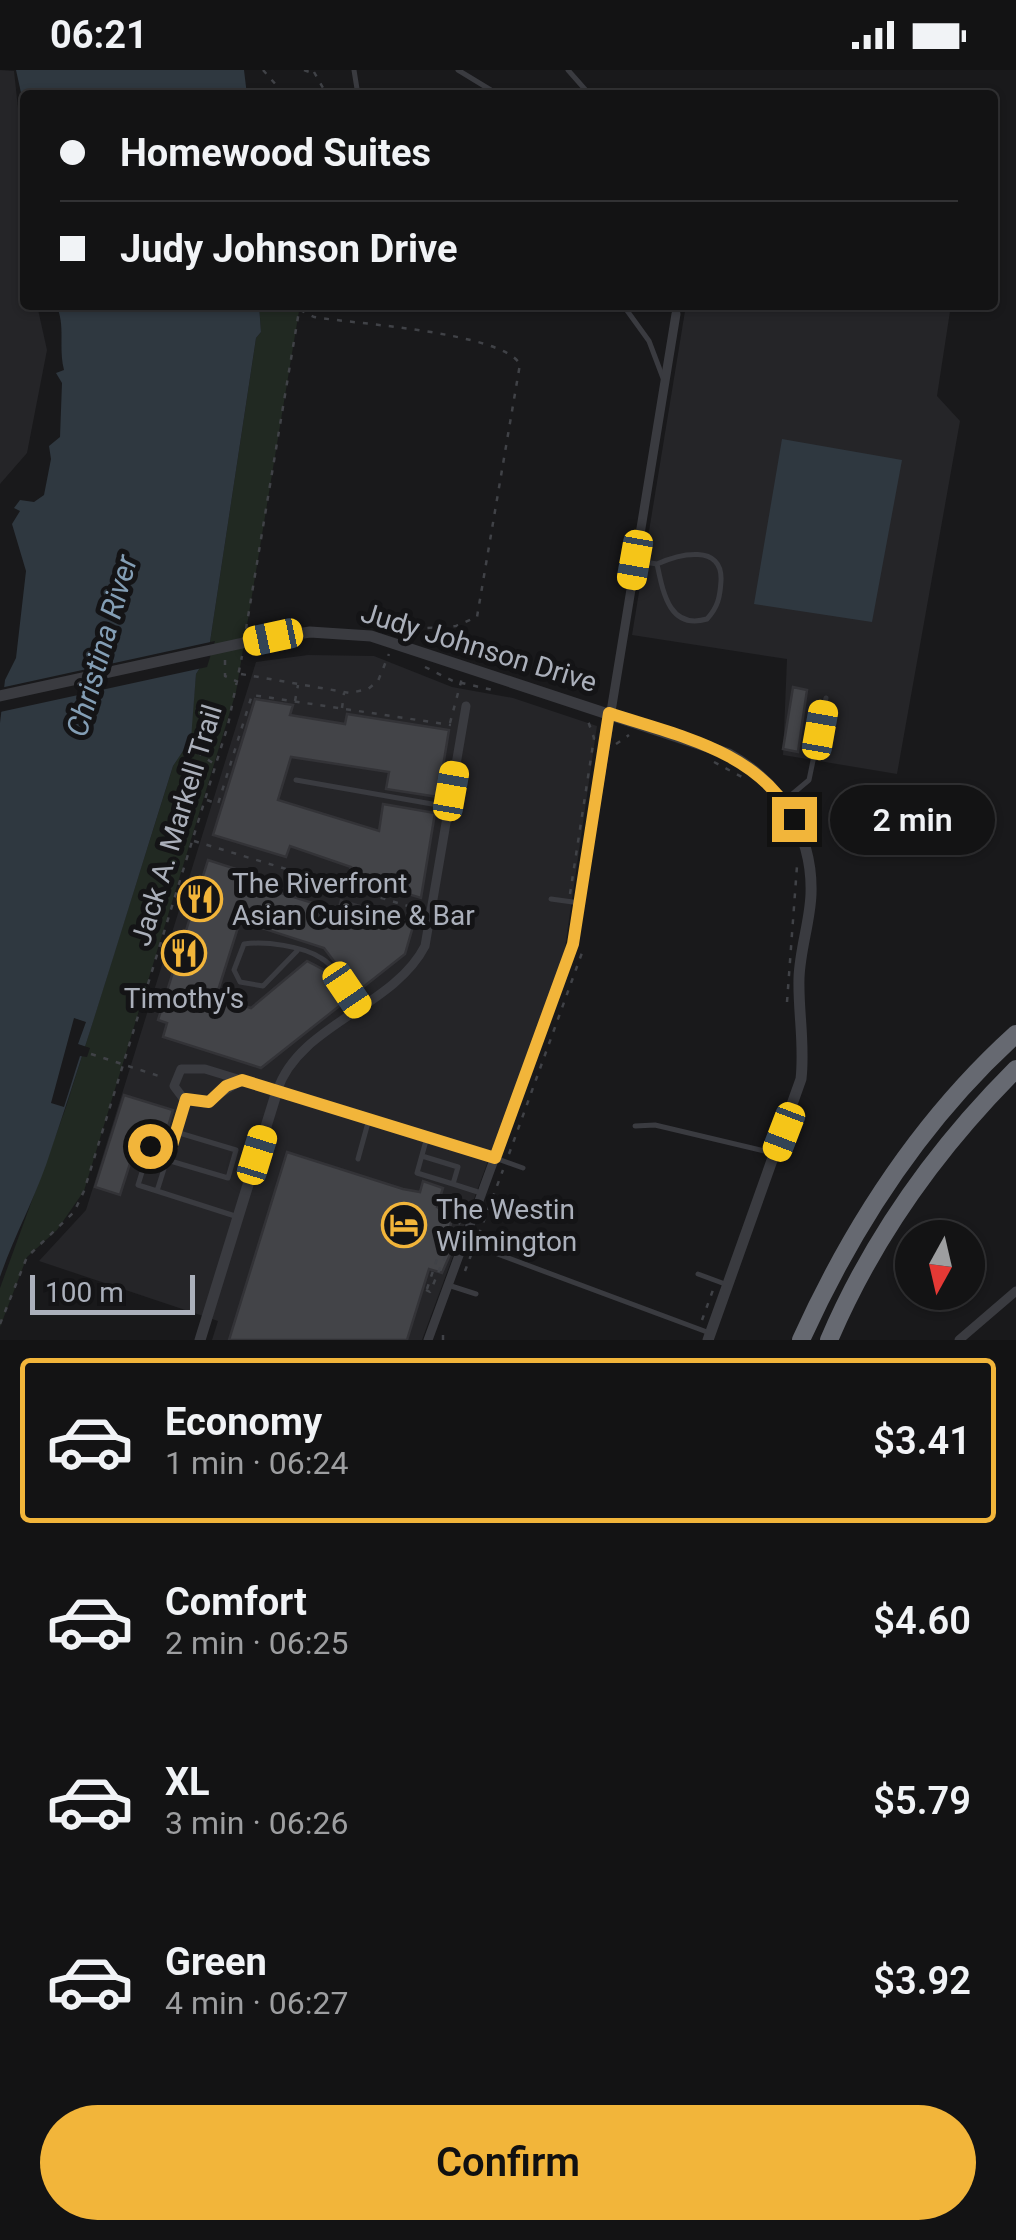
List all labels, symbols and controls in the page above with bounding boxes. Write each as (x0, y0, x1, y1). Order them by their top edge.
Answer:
text: 06:21 (50, 13, 148, 57)
text: Homewood Suites (120, 131, 431, 175)
text: Judy Johnson Drive (120, 227, 458, 271)
car (615, 528, 655, 592)
water label: Christina River (59, 550, 144, 741)
street label: Judy Johnson Drive (357, 596, 601, 699)
car (241, 616, 305, 658)
car (800, 698, 840, 762)
street label: Jack A. Markell Trail (124, 701, 229, 950)
car (431, 759, 471, 823)
callout: 2 min (829, 784, 994, 854)
route end (772, 797, 817, 842)
text: 2 min (872, 801, 953, 839)
place label: The Riverfront Asian Cuisine & Bar (232, 867, 475, 932)
restaurant icon: The Riverfront Asian Cuisine & Bar (177, 876, 223, 922)
restaurant icon: Timothy's (161, 930, 207, 976)
car (318, 957, 376, 1023)
place label: Timothy's (124, 982, 244, 1015)
car (759, 1099, 809, 1165)
car (234, 1122, 280, 1188)
route start (128, 1124, 173, 1169)
place label: The Westin Wilmington (436, 1193, 577, 1258)
hotel icon: The Westin Wilmington (381, 1202, 427, 1248)
north arrow (895, 1220, 985, 1310)
map controls (895, 1220, 985, 1310)
scale bar (30, 1270, 195, 1314)
text: 100 m (45, 1276, 124, 1309)
icon: car (45, 1396, 135, 1486)
text: Economy (165, 1400, 322, 1444)
text: $3.41 (873, 1419, 971, 1463)
text: 1 min · 06:24 (165, 1444, 348, 1482)
icon: car (45, 1576, 135, 1666)
text: Comfort (165, 1580, 307, 1624)
text: $4.60 (873, 1599, 971, 1643)
text: 2 min · 06:25 (165, 1624, 348, 1662)
icon: car (45, 1756, 135, 1846)
text: XL (165, 1760, 210, 1804)
text: $5.79 (873, 1779, 971, 1823)
text: 3 min · 06:26 (165, 1804, 348, 1842)
icon: car (45, 1936, 135, 2026)
text: Green (165, 1940, 267, 1984)
text: $3.92 (873, 1959, 971, 2003)
text: 4 min · 06:27 (165, 1984, 348, 2022)
button: Confirm (40, 2105, 976, 2220)

